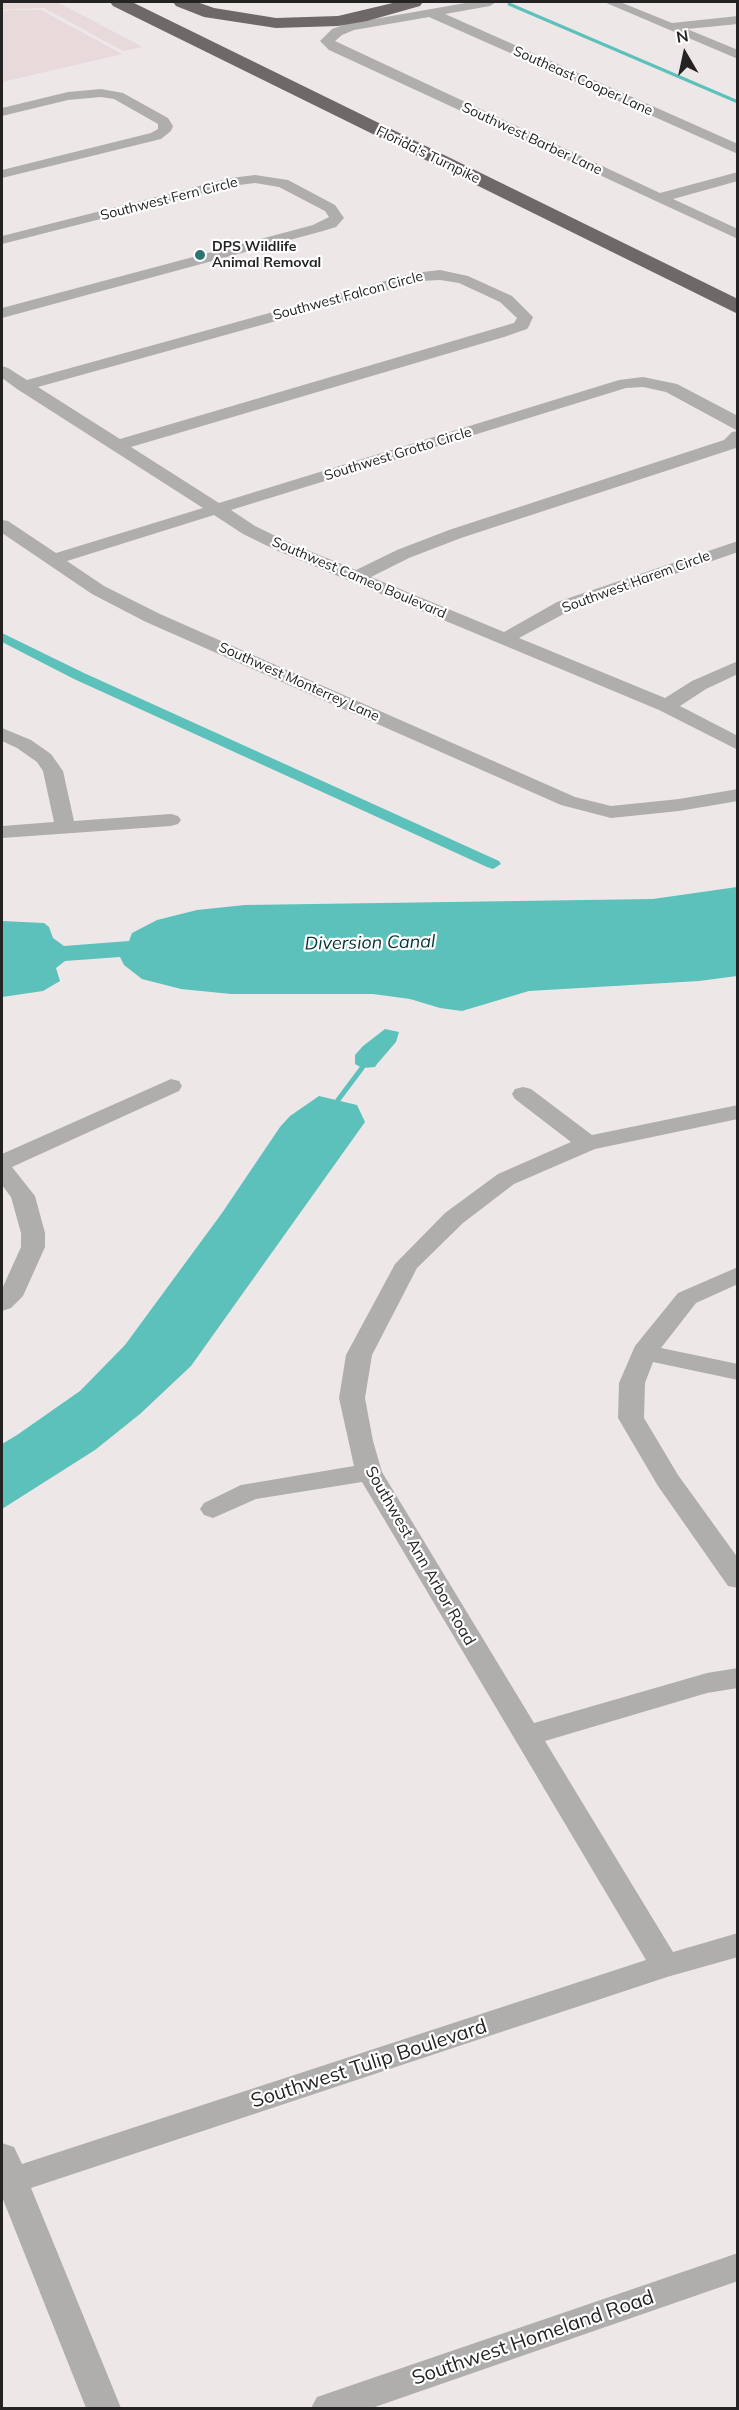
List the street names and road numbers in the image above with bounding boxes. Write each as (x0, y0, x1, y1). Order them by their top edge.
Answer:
street label: Southeast Cooper Lane (511, 43, 655, 119)
street label: Southwest Barber Lane (459, 99, 605, 179)
street label: Florida's Turnpike (373, 123, 483, 187)
street label: Southwest Fern Circle (99, 174, 239, 224)
street label: Southwest Falcon Circle (271, 268, 425, 324)
street label: Southwest Grotto Circle (322, 424, 474, 484)
street label: Southwest Cameo Boulevard (269, 534, 449, 622)
street label: Southwest Harem Circle (560, 547, 712, 617)
street label: Southwest Monterrey Lane (216, 639, 382, 725)
street label: Southwest Ann Arbor Road (361, 1463, 479, 1649)
street label: Southwest Tulip Boulevard (248, 2014, 490, 2114)
street label: Southwest Homeland Road (409, 2285, 657, 2391)

